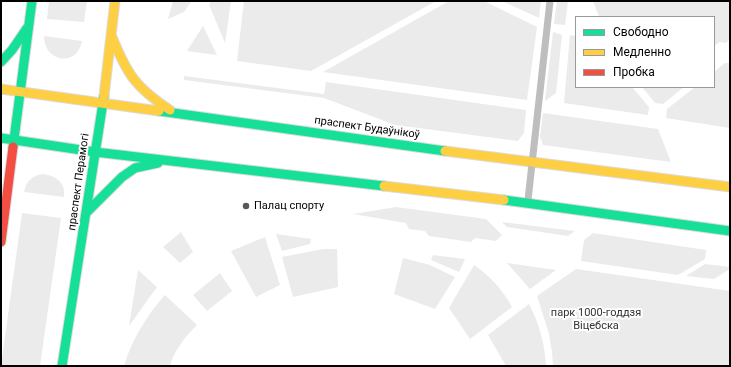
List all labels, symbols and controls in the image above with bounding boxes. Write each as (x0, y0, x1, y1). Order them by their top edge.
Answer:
legend (575, 16, 715, 88)
text: Свободно (613, 25, 669, 39)
text: Медленно (613, 45, 671, 59)
text: Пробка (613, 65, 655, 79)
street label: праспект Будаўнікоў (313, 114, 421, 142)
street label: праспект Перамогі (66, 133, 92, 231)
place label: Палац спорту (254, 199, 324, 213)
marker: Палац спорту (241, 201, 251, 211)
park label: парк 1000-годдзя Віцебска (551, 306, 641, 332)

